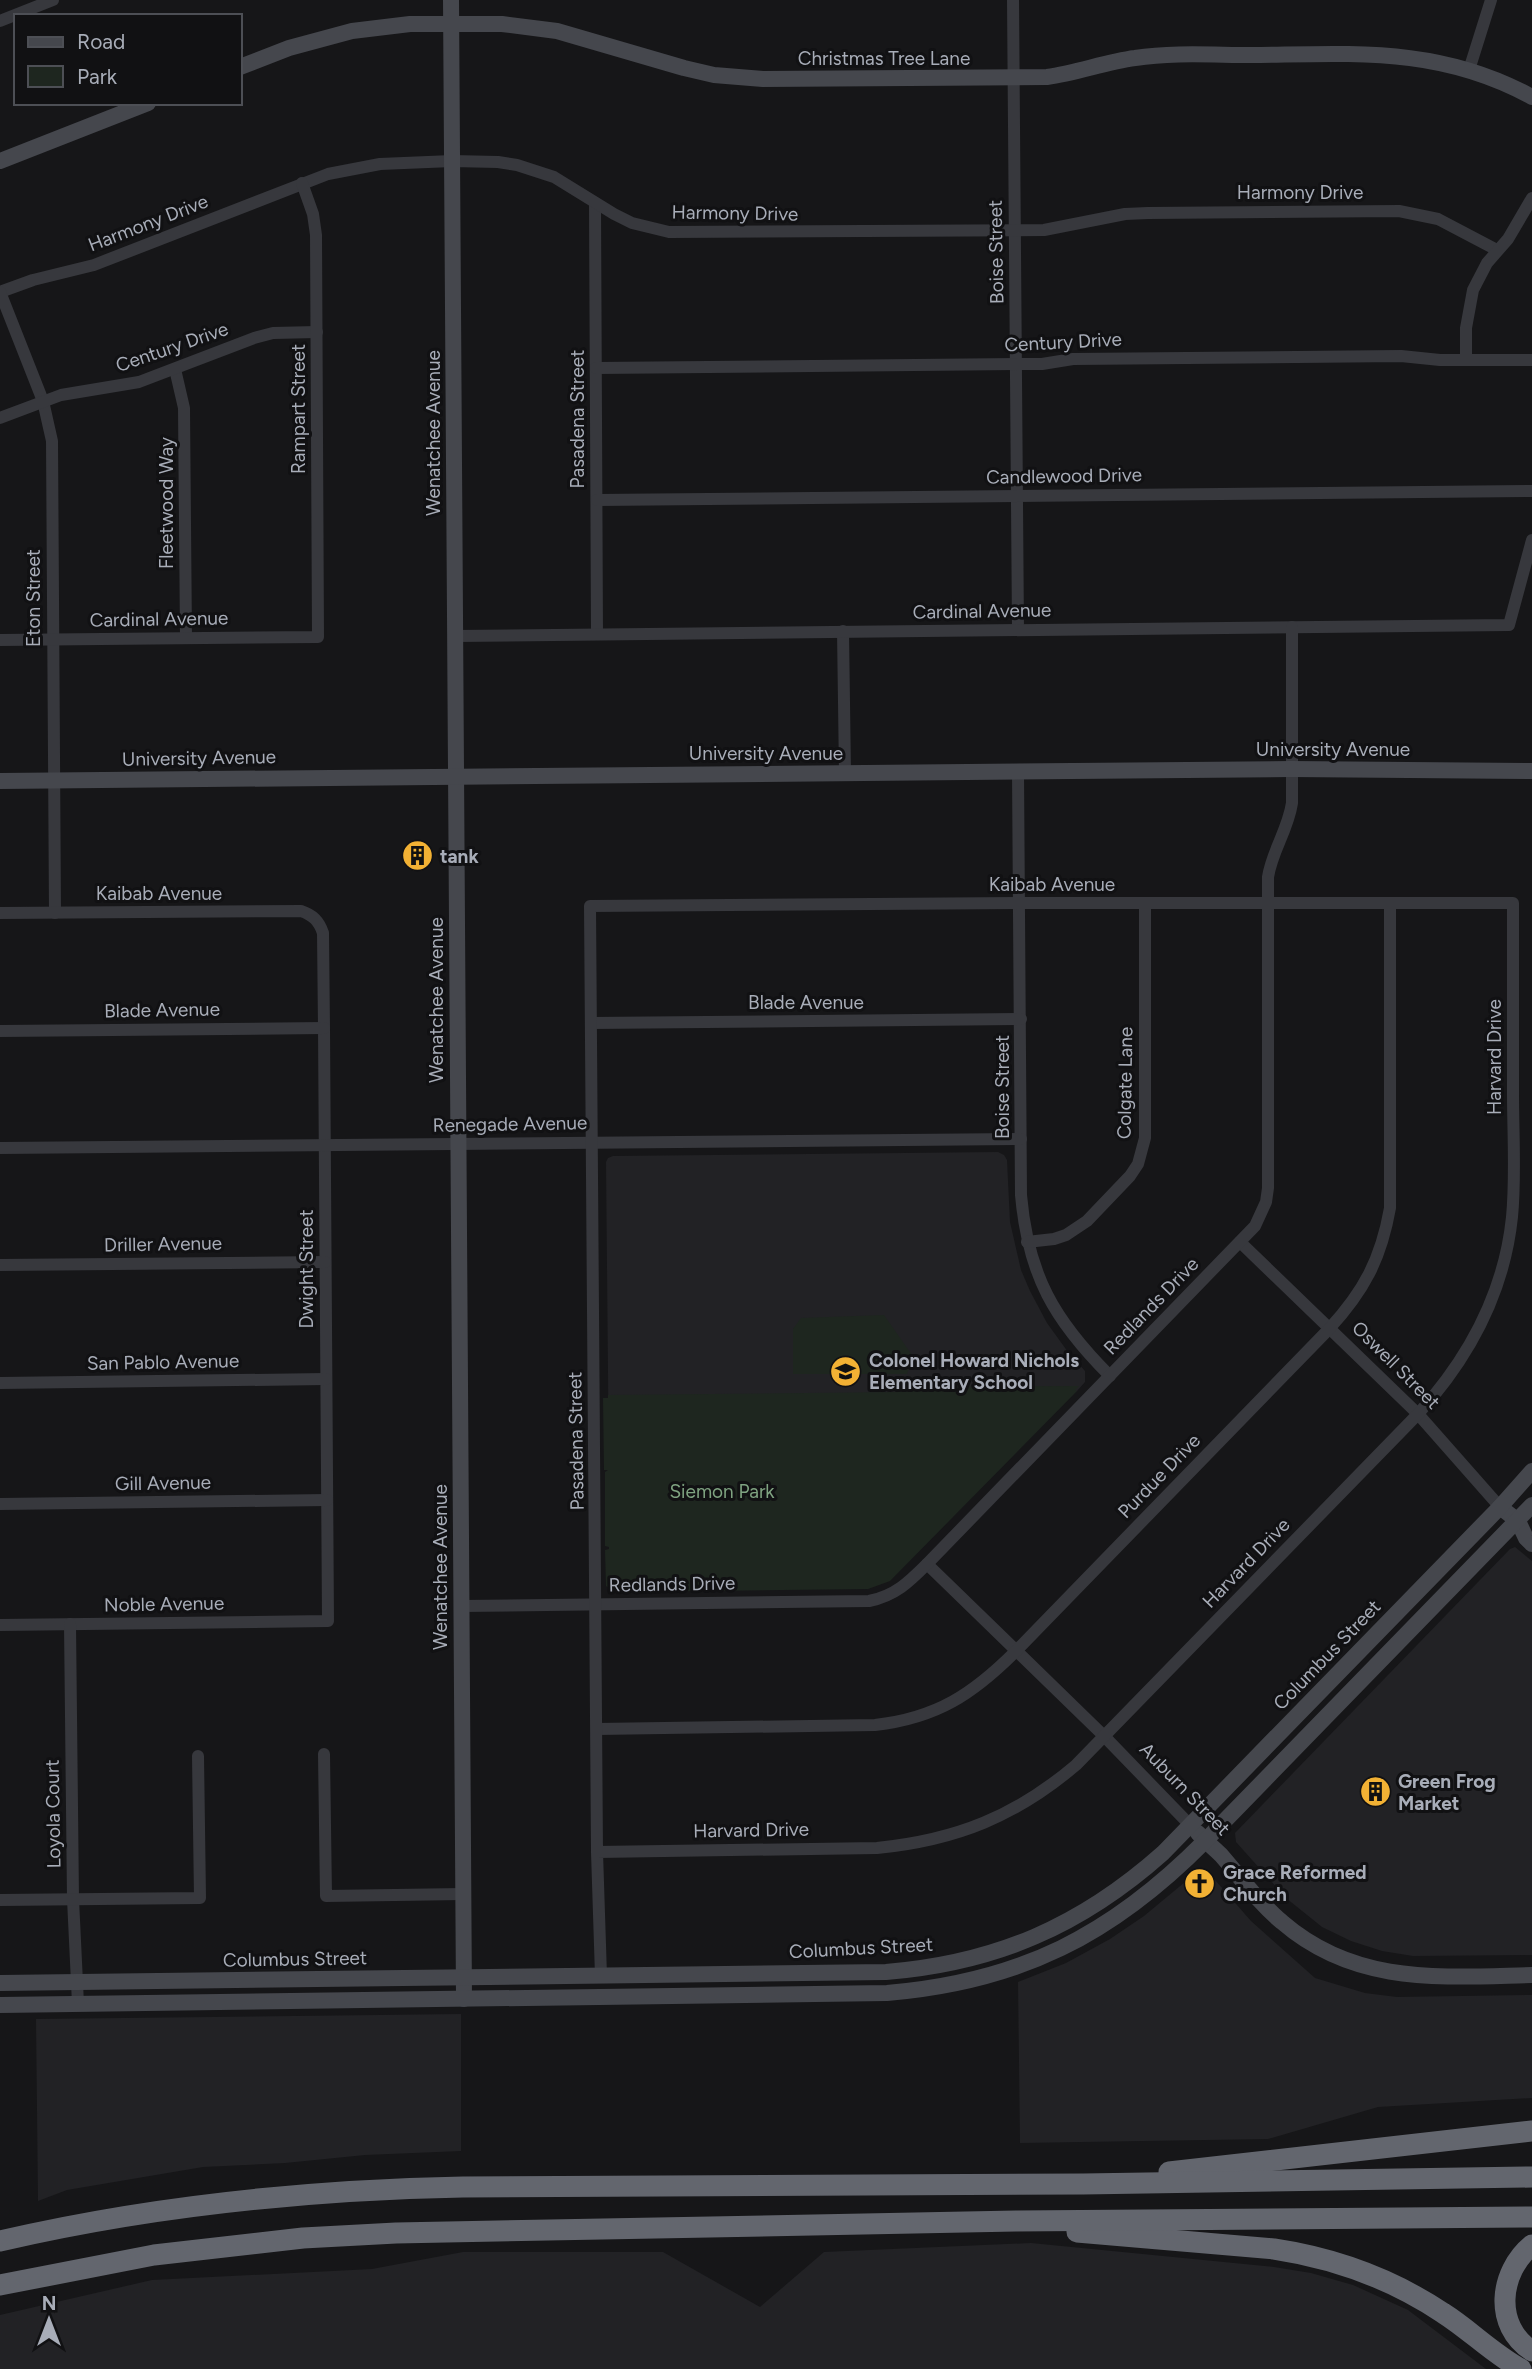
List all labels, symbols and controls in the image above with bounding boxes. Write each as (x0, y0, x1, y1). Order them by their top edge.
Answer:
legend (14, 14, 242, 105)
text: Road (77, 29, 125, 54)
street label: Christmas Tree Lane (798, 47, 970, 70)
text: Park (77, 64, 118, 89)
street label: Harmony Drive (1237, 181, 1363, 204)
street label: Harmony Drive (85, 190, 211, 256)
street label: Harmony Drive (671, 200, 799, 226)
street label: Boise Street (984, 200, 1008, 304)
street label: Century Drive (113, 317, 231, 377)
street label: Century Drive (1004, 327, 1122, 357)
street label: Rampart Street (287, 344, 310, 474)
street label: Wenatchee Avenue (422, 350, 445, 516)
street label: Pasadena Street (566, 350, 589, 488)
street label: Fleetwood Way (155, 437, 178, 569)
street label: Candlewood Drive (986, 463, 1142, 489)
street label: Eton Street (22, 549, 45, 647)
street label: Cardinal Avenue (912, 598, 1052, 624)
street label: Cardinal Avenue (89, 606, 229, 632)
street label: University Avenue (1256, 738, 1410, 761)
street label: University Avenue (689, 742, 843, 765)
street label: University Avenue (122, 745, 276, 771)
building icon: tank (400, 839, 434, 873)
place label: tank (440, 845, 479, 868)
street label: Kaibab Avenue (989, 873, 1115, 896)
street label: Kaibab Avenue (96, 882, 222, 905)
street label: Wenatchee Avenue (425, 917, 448, 1083)
street label: Blade Avenue (748, 991, 864, 1014)
street label: Blade Avenue (104, 997, 220, 1023)
street label: Harvard Drive (1483, 999, 1506, 1115)
street label: Colgate Lane (1113, 1027, 1137, 1139)
street label: Boise Street (991, 1035, 1014, 1139)
street label: Renegade Avenue (433, 1111, 587, 1137)
street label: Dwight Street (295, 1209, 318, 1329)
street label: Driller Avenue (104, 1231, 222, 1257)
street label: Redlands Drive (1099, 1253, 1203, 1359)
street label: Oswell Street (1347, 1316, 1445, 1414)
street label: San Pablo Avenue (87, 1349, 239, 1375)
place label: Colonel Howard Nichols Elementary School (869, 1349, 1079, 1394)
school or university icon: Colonel Howard Nichols Elementary School (829, 1354, 863, 1388)
street label: Pasadena Street (563, 1371, 589, 1511)
street label: Purdue Drive (1113, 1429, 1205, 1523)
street label: Gill Avenue (115, 1471, 211, 1495)
park label: Siemon Park (669, 1480, 775, 1503)
street label: Wenatchee Avenue (429, 1484, 452, 1650)
street label: Harvard Drive (1197, 1513, 1295, 1613)
street label: Redlands Drive (609, 1571, 735, 1597)
street label: Noble Avenue (104, 1591, 224, 1617)
street label: Columbus Street (1269, 1595, 1385, 1715)
street label: Auburn Street (1135, 1738, 1235, 1840)
street label: Loyola Court (41, 1759, 65, 1869)
place label: Green Frog Market (1398, 1770, 1496, 1815)
building icon: Green Frog Market (1358, 1775, 1392, 1809)
street label: Harvard Drive (693, 1817, 809, 1843)
place label: Grace Reformed Church (1223, 1861, 1367, 1906)
church icon: Grace Reformed Church (1183, 1866, 1217, 1900)
street label: Columbus Street (788, 1933, 934, 1963)
street label: Columbus Street (223, 1946, 367, 1972)
north arrow (14, 2285, 84, 2355)
text: N (42, 2292, 56, 2315)

